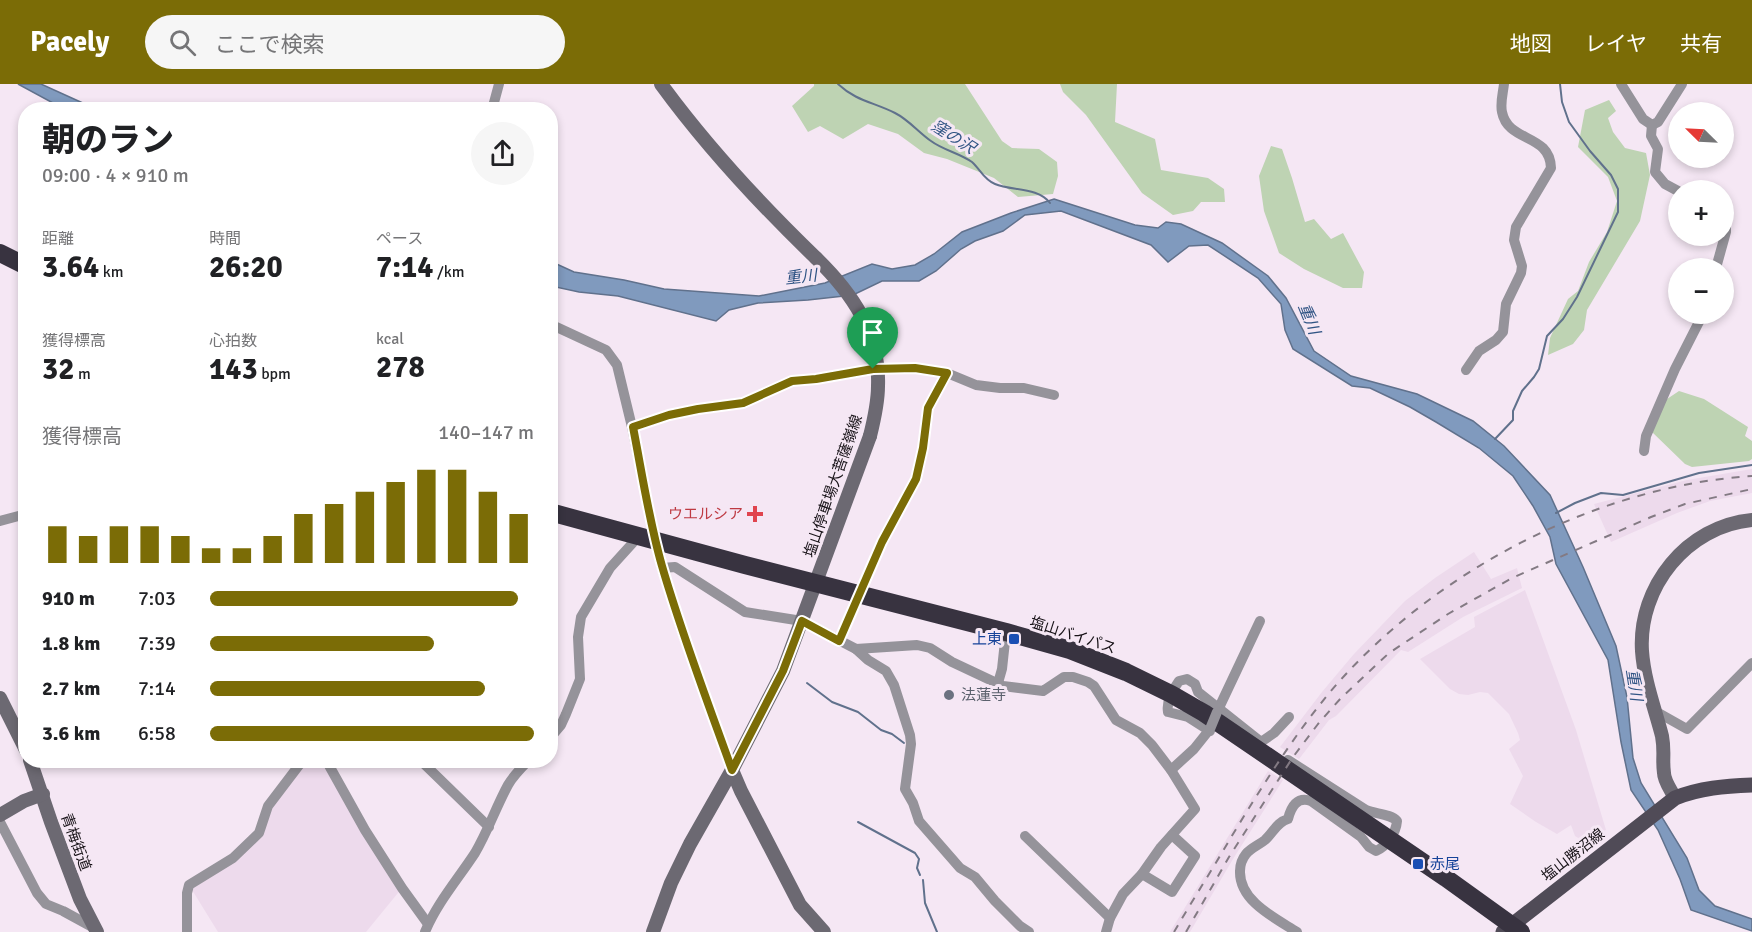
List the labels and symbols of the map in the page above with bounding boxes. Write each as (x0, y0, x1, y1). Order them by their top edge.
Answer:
north arrow (1668, 102, 1734, 168)
water label: 窪の沢 (927, 116, 980, 159)
water label: 重川 (784, 265, 820, 289)
water label: 重川 (1294, 300, 1325, 339)
pin (847, 307, 898, 369)
street label: 塩山停車場大菩薩嶺線 (800, 412, 866, 560)
place label: ウエルシア (668, 505, 743, 523)
marker: ウエルシア (748, 507, 762, 521)
street label: 塩山バイパス (1028, 613, 1118, 657)
place label: 上東 (972, 630, 1002, 648)
marker: 上東 (1007, 632, 1021, 646)
water label: 重川 (1622, 668, 1647, 704)
place label: 法蓮寺 (961, 686, 1006, 704)
marker: 法蓮寺 (942, 688, 956, 702)
street label: 青梅街道 (57, 811, 95, 873)
street label: 塩山勝沼線 (1538, 825, 1608, 885)
place label: 赤尾 (1430, 855, 1460, 873)
marker: 赤尾 (1411, 857, 1425, 871)

